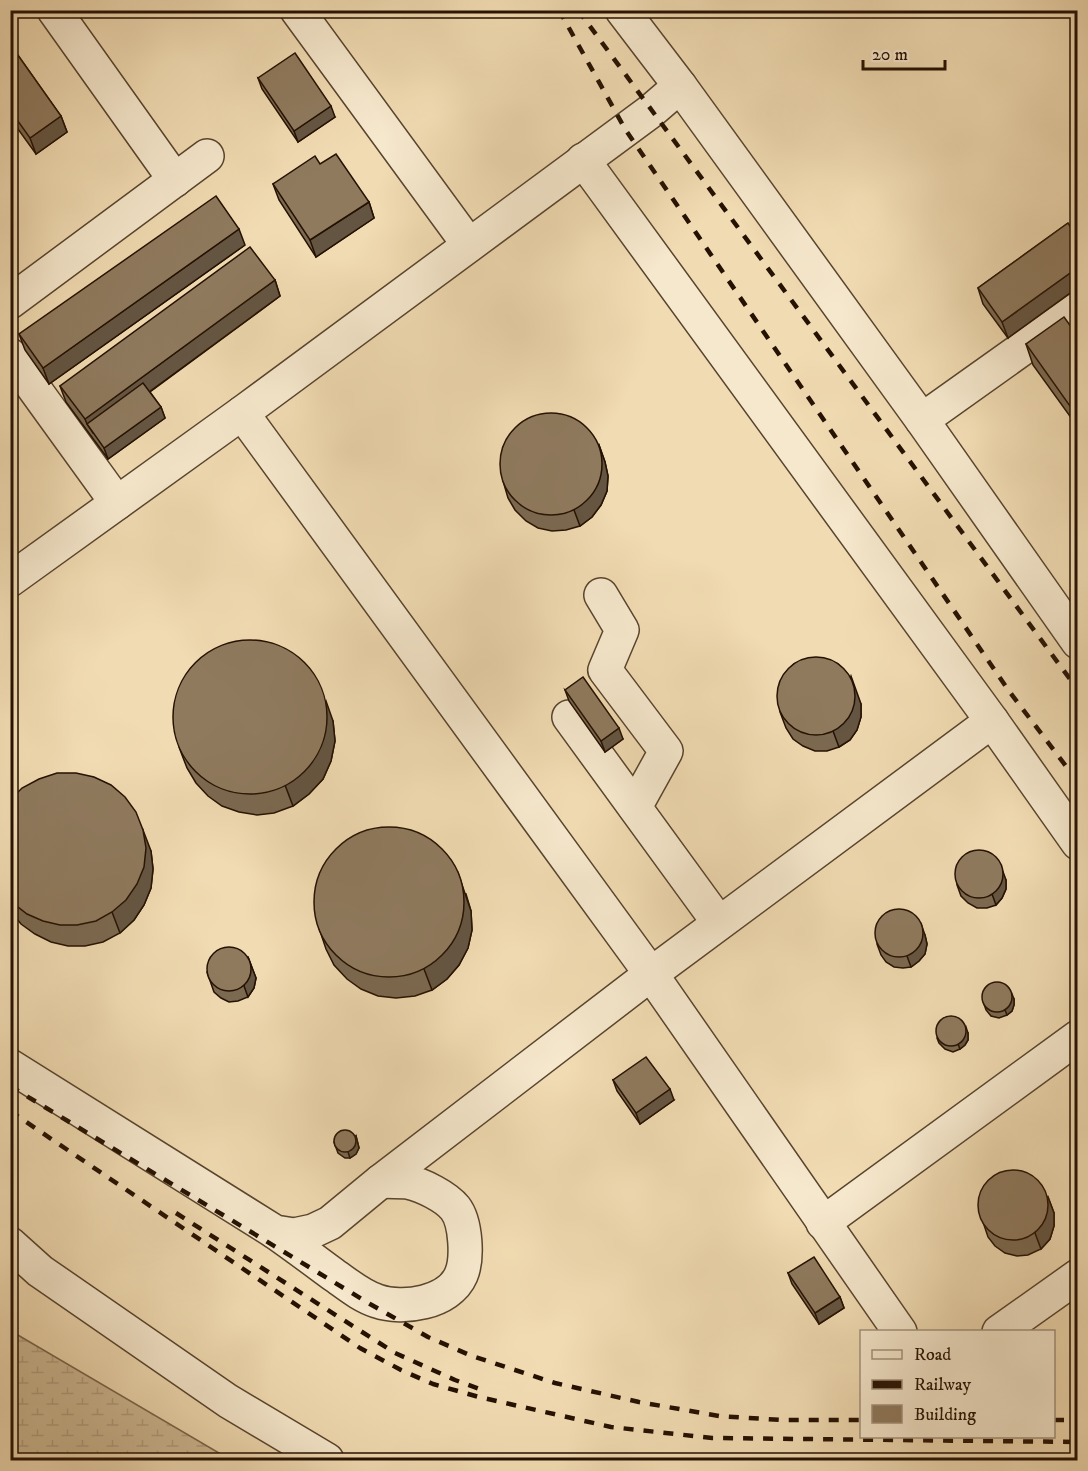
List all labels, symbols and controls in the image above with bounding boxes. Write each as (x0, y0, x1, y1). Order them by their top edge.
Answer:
scale bar (863, 33, 946, 71)
text: 20 m (872, 44, 908, 66)
legend (860, 1330, 1055, 1438)
text: Road (914, 1344, 951, 1366)
text: Railway (914, 1374, 972, 1396)
text: Building (914, 1404, 976, 1426)

